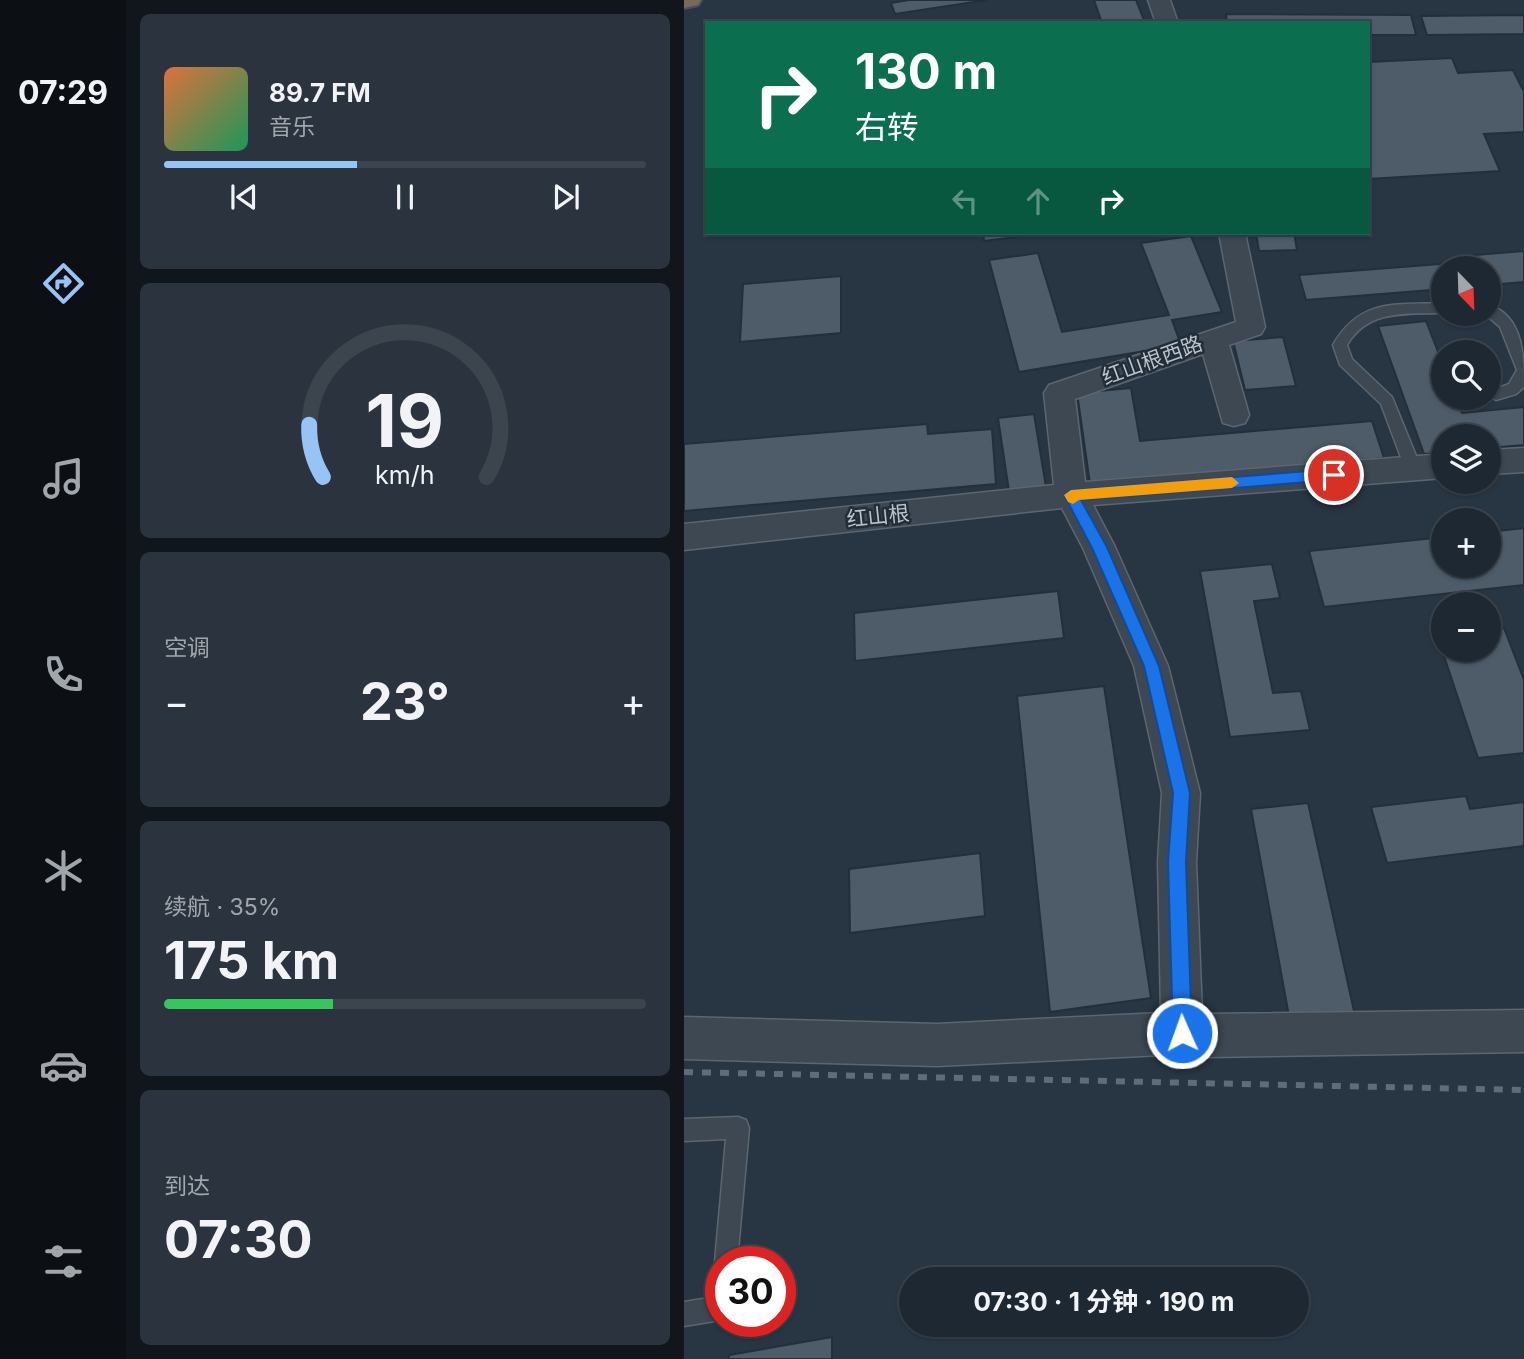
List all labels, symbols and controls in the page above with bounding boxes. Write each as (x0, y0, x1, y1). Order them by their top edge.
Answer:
text: 130 m (855, 42, 997, 101)
icon: right (740, 49, 831, 140)
text: 07:29 (18, 73, 108, 112)
text: 89.7 FM (269, 77, 371, 108)
text: 右转 (855, 108, 919, 147)
text: 音乐 (269, 113, 315, 141)
icon: previous (225, 178, 263, 216)
icon: pause (386, 178, 424, 216)
icon: next (547, 178, 585, 216)
icon: left (946, 182, 984, 220)
icon: ahead (1019, 182, 1057, 220)
icon: right (1092, 182, 1130, 220)
north arrow (1431, 256, 1501, 326)
map controls (1431, 256, 1501, 662)
icon: directions (39, 259, 88, 308)
street label: 红山根西路 (1098, 330, 1206, 390)
button: search (1431, 340, 1501, 410)
text: 19 (366, 376, 444, 465)
button: layers (1431, 424, 1501, 494)
pin (1304, 445, 1364, 505)
icon: music (39, 454, 88, 503)
icon: arrive (1315, 456, 1353, 494)
text: km/h (375, 459, 435, 489)
street label: 红山根 (845, 500, 911, 532)
button: + (1431, 508, 1501, 578)
button: − (1431, 592, 1501, 662)
text: 空调 (164, 634, 210, 662)
icon: phone (39, 650, 88, 699)
text: 23° (360, 670, 450, 733)
text: − (164, 679, 189, 725)
text: + (621, 679, 646, 725)
icon: climate (39, 846, 88, 895)
text: 续航 · 35% (164, 893, 280, 921)
text: 175 km (164, 929, 339, 992)
position arrow (1145, 996, 1219, 1070)
icon: car (39, 1041, 88, 1090)
text: 到达 (164, 1172, 210, 1200)
text: 07:30 (164, 1208, 313, 1271)
icon: filters (39, 1237, 88, 1286)
speed limit sign: 30 (705, 1246, 796, 1337)
text: 07:30 · 1 分钟 · 190 m (973, 1286, 1235, 1317)

